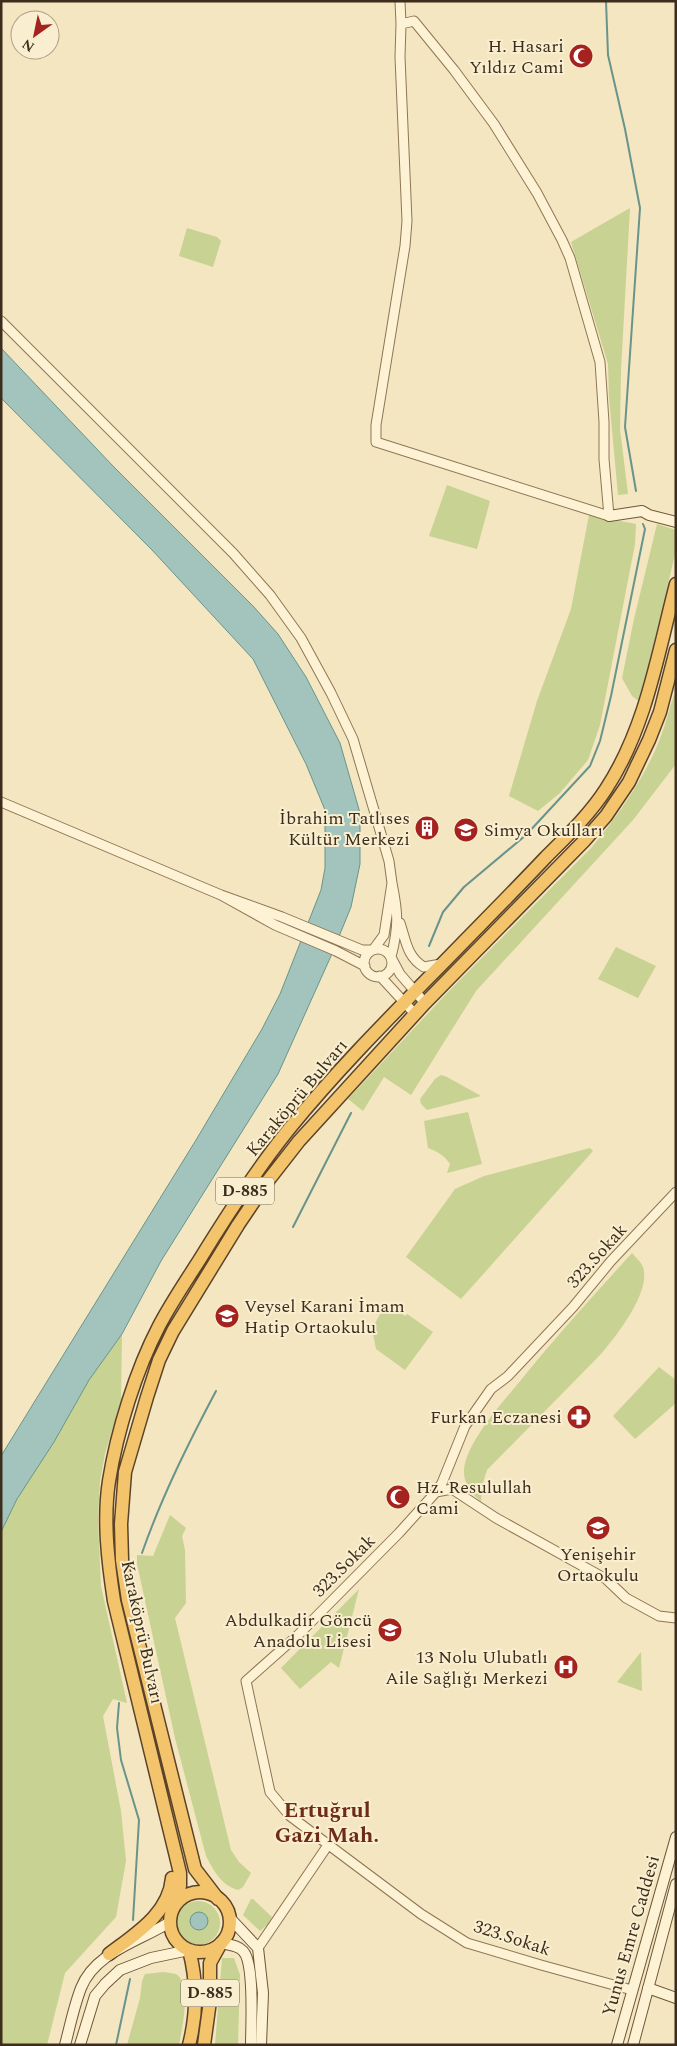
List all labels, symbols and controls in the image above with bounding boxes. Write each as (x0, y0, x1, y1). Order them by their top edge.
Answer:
north arrow (10, 10, 60, 60)
place label: H. Hasari Yıldız Cami (469, 33, 564, 81)
text: N (18, 34, 39, 57)
mosque icon: H. Hasari Yıldız Cami (568, 43, 594, 69)
place label: İbrahim Tatlıses Kültür Merkezi (279, 805, 410, 853)
building icon: İbrahim Tatlıses Kültür Merkezi (414, 815, 440, 841)
school or university icon: Simya Okulları (453, 817, 479, 843)
place label: Simya Okulları (484, 817, 603, 844)
street label: Karaköprü Bulvarı (240, 1033, 354, 1163)
road number: D-885 (216, 1178, 274, 1204)
street label: 323.Sokak (560, 1217, 634, 1295)
place label: Veysel Karani İmam Hatip Ortaokulu (244, 1293, 405, 1341)
school or university icon: Veysel Karani İmam Hatip Ortaokulu (214, 1303, 240, 1329)
place label: Furkan Eczanesi (430, 1404, 562, 1431)
pharmacy icon: Furkan Eczanesi (566, 1404, 592, 1430)
place label: Hz. Resulullah Cami (416, 1474, 532, 1522)
mosque icon: Hz. Resulullah Cami (385, 1484, 411, 1510)
school or university icon: Yenişehir Ortaokulu (585, 1515, 611, 1541)
street label: 323.Sokak (306, 1528, 382, 1604)
place label: Yenişehir Ortaokulu (557, 1541, 639, 1589)
street label: Karaköprü Bulvarı (114, 1558, 170, 1706)
place label: Abdulkadir Göncü Anadolu Lisesi (225, 1607, 372, 1655)
school or university icon: Abdulkadir Göncü Anadolu Lisesi (377, 1617, 403, 1643)
place label: 13 Nolu Ulubatlı Aile Sağlığı Merkezi (385, 1644, 548, 1692)
hospital icon: 13 Nolu Ulubatlı Aile Sağlığı Merkezi (553, 1654, 579, 1680)
district label: Ertuğrul Gazi Mah. (275, 1794, 379, 1852)
street label: Yunus Emre Caddesi (595, 1852, 667, 2020)
street label: 323.Sokak (470, 1913, 554, 1963)
road number: D-885 (181, 1980, 239, 2006)

